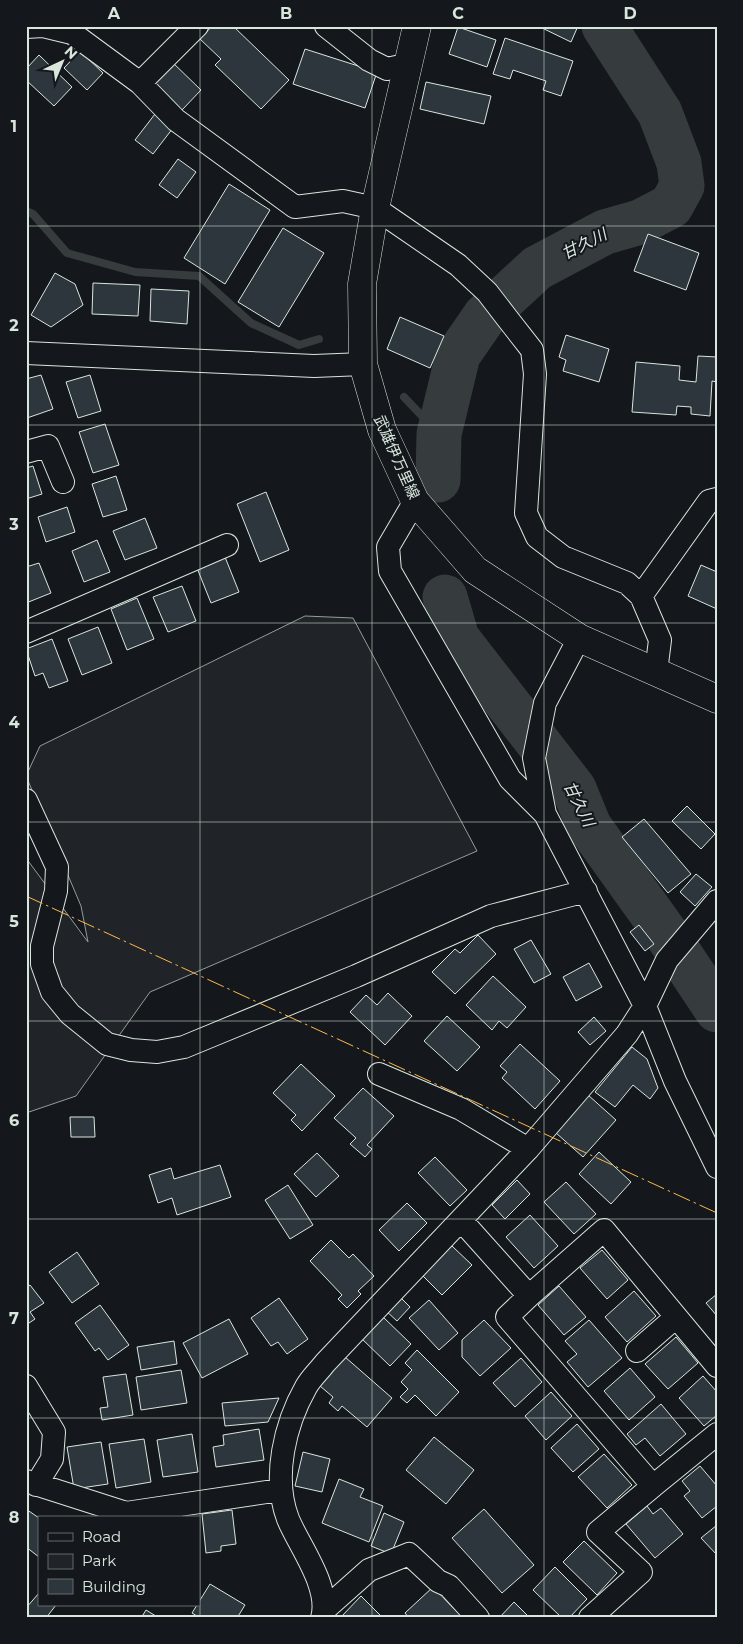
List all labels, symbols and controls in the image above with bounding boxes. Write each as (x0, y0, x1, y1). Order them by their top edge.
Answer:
text: A (107, 4, 121, 23)
text: B (280, 4, 292, 23)
text: C (452, 4, 464, 23)
text: D (623, 4, 637, 23)
north arrow (38, 38, 88, 88)
text: N (61, 42, 81, 63)
text: 1 (11, 117, 17, 136)
water label: 甘久川 (558, 224, 611, 263)
text: 2 (9, 316, 19, 335)
street label: 武雄伊万里線 (370, 412, 424, 502)
text: 3 (8, 515, 19, 534)
text: 4 (8, 713, 20, 732)
water label: 甘久川 (560, 778, 599, 831)
text: 5 (9, 912, 19, 931)
text: 6 (9, 1111, 19, 1130)
text: 7 (9, 1309, 19, 1328)
text: 8 (9, 1508, 19, 1527)
legend (38, 1516, 200, 1606)
text: Road (82, 1527, 121, 1546)
text: Park (82, 1551, 116, 1570)
text: Building (82, 1577, 146, 1596)

